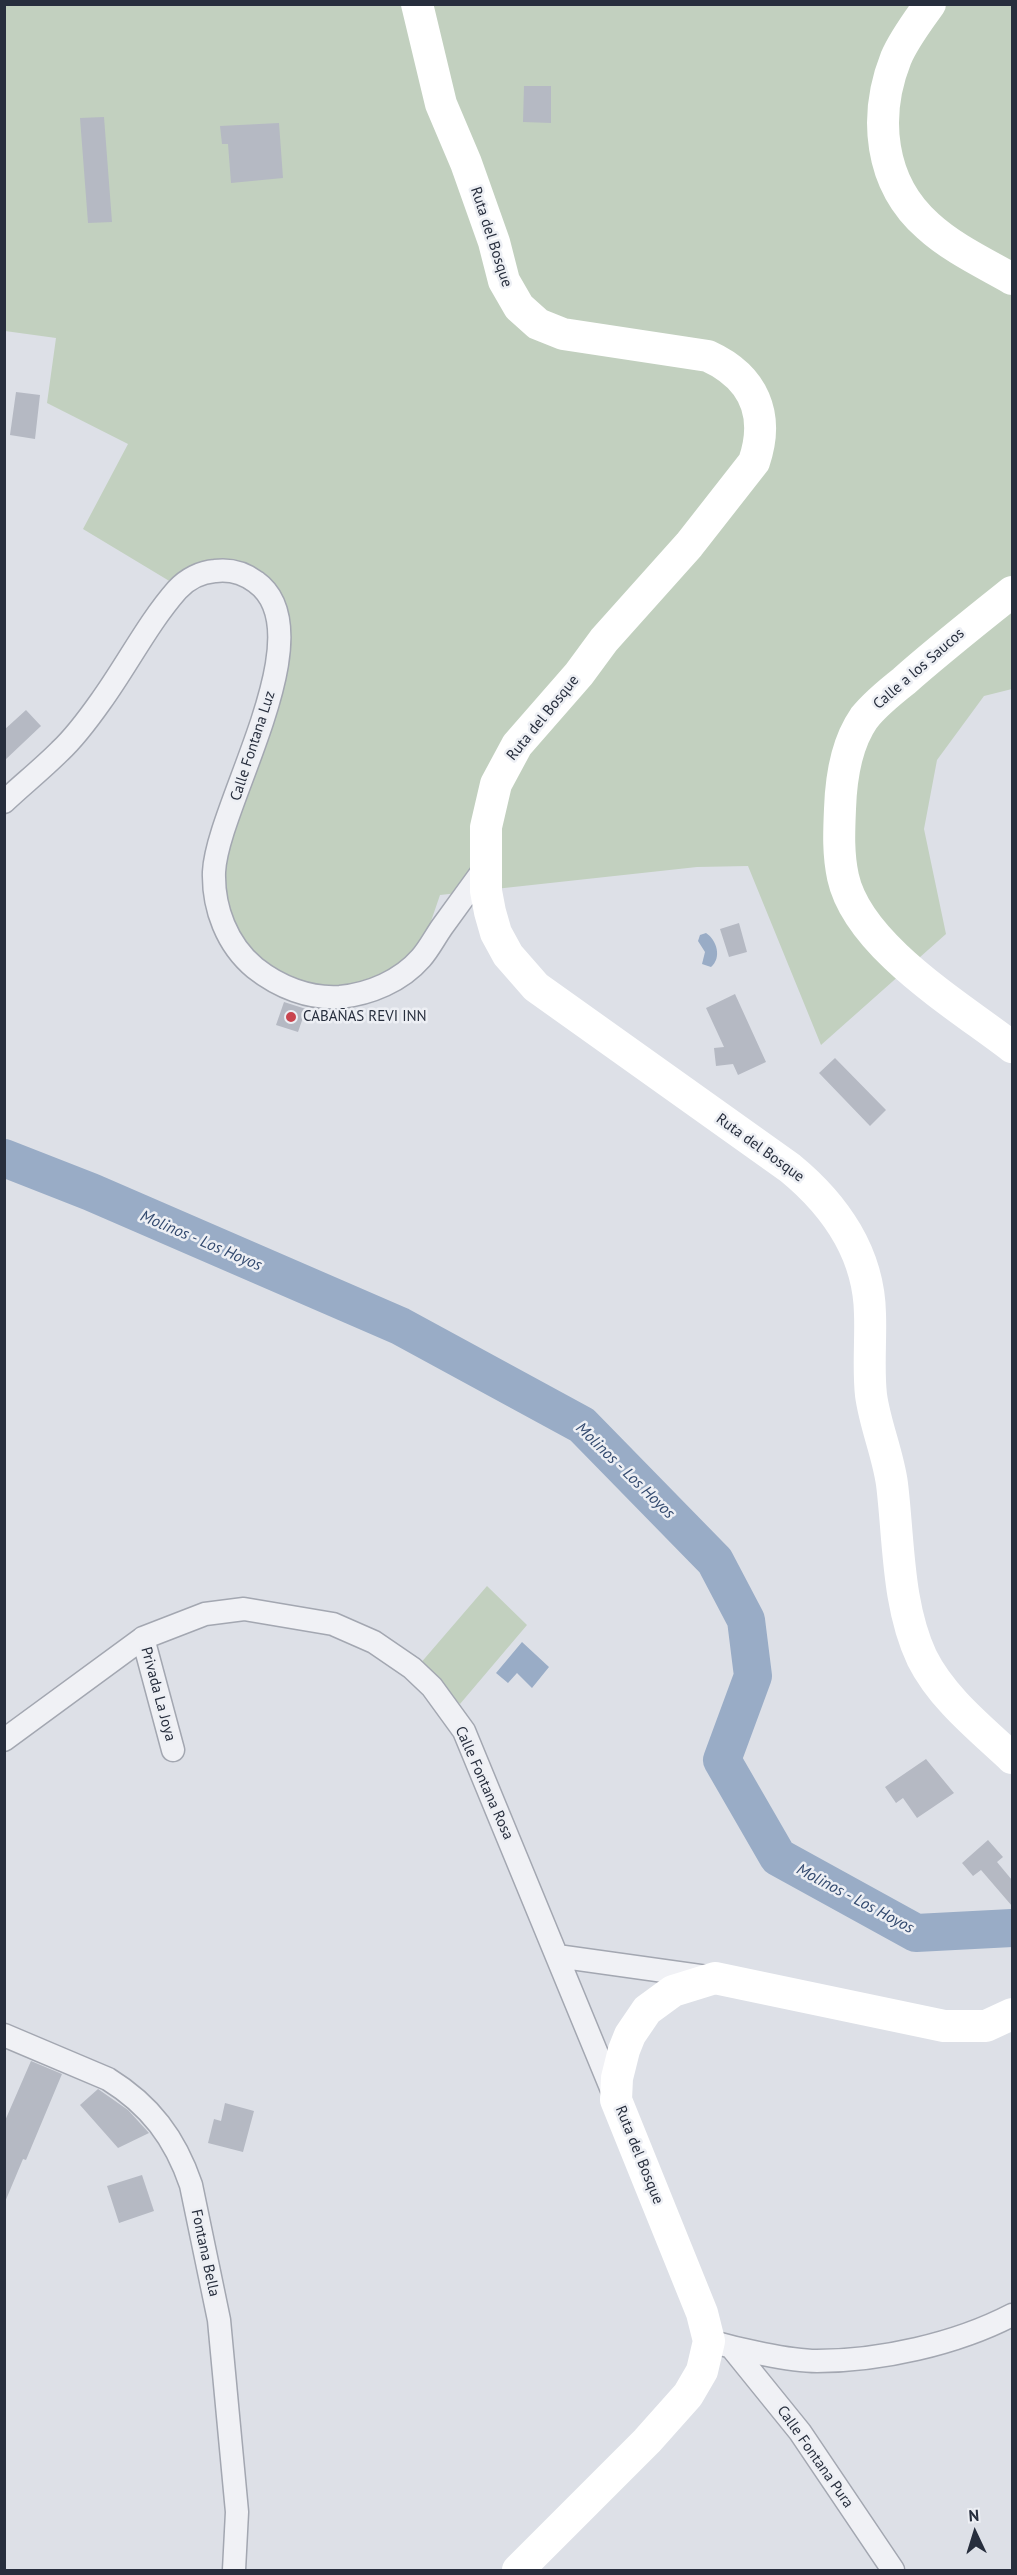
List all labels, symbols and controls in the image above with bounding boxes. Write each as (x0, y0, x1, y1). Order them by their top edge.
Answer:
street label: Ruta del Bosque (466, 185, 516, 289)
street label: Calle a los Saucos (870, 625, 968, 713)
street label: Ruta del Bosque (503, 672, 583, 764)
street label: Calle Fontana Luz (227, 689, 279, 803)
place label: CABAÑAS REVI INN (303, 1008, 427, 1026)
marker: CABAÑAS REVI INN (284, 1010, 298, 1024)
street label: Ruta del Bosque (713, 1110, 807, 1186)
water label: Molinos - Los Hoyos (137, 1207, 265, 1275)
water label: Molinos - Los Hoyos (572, 1419, 678, 1523)
street label: Privada La Joya (137, 1645, 179, 1743)
street label: Calle Fontana Rosa (451, 1723, 517, 1843)
water label: Molinos - Los Hoyos (793, 1860, 917, 1938)
street label: Ruta del Bosque (611, 2103, 667, 2207)
street label: Fontana Bella (187, 2208, 223, 2298)
street label: Calle Fontana Pura (773, 2402, 857, 2512)
north arrow (945, 2503, 1005, 2563)
text: N (968, 2505, 980, 2525)

